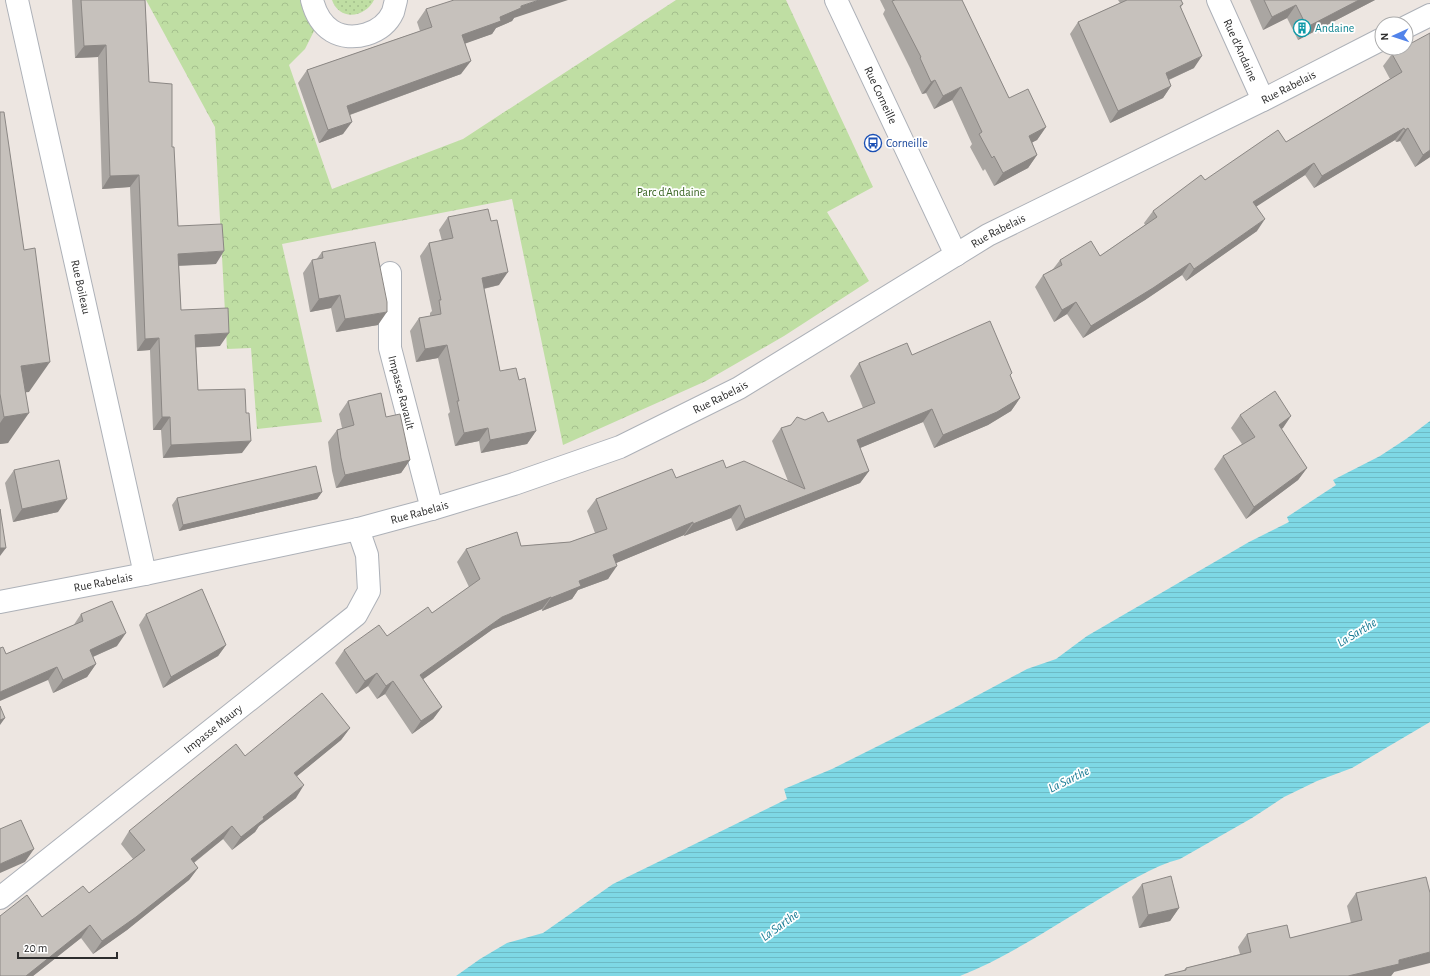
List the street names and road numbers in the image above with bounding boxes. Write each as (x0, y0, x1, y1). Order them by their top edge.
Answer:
street label: Rue d'Andaine (1221, 17, 1260, 83)
street label: Rue Corneille (862, 64, 899, 126)
street label: Rue Rabelais (1259, 68, 1318, 106)
street label: Rue Rabelais (969, 212, 1027, 250)
street label: Rue Boileau (69, 259, 93, 315)
street label: Impasse Ravault (386, 354, 417, 431)
street label: Rue Rabelais (691, 378, 750, 416)
street label: Rue Rabelais (389, 498, 450, 526)
street label: Rue Rabelais (73, 571, 134, 594)
street label: Impasse Maury (181, 702, 245, 755)

